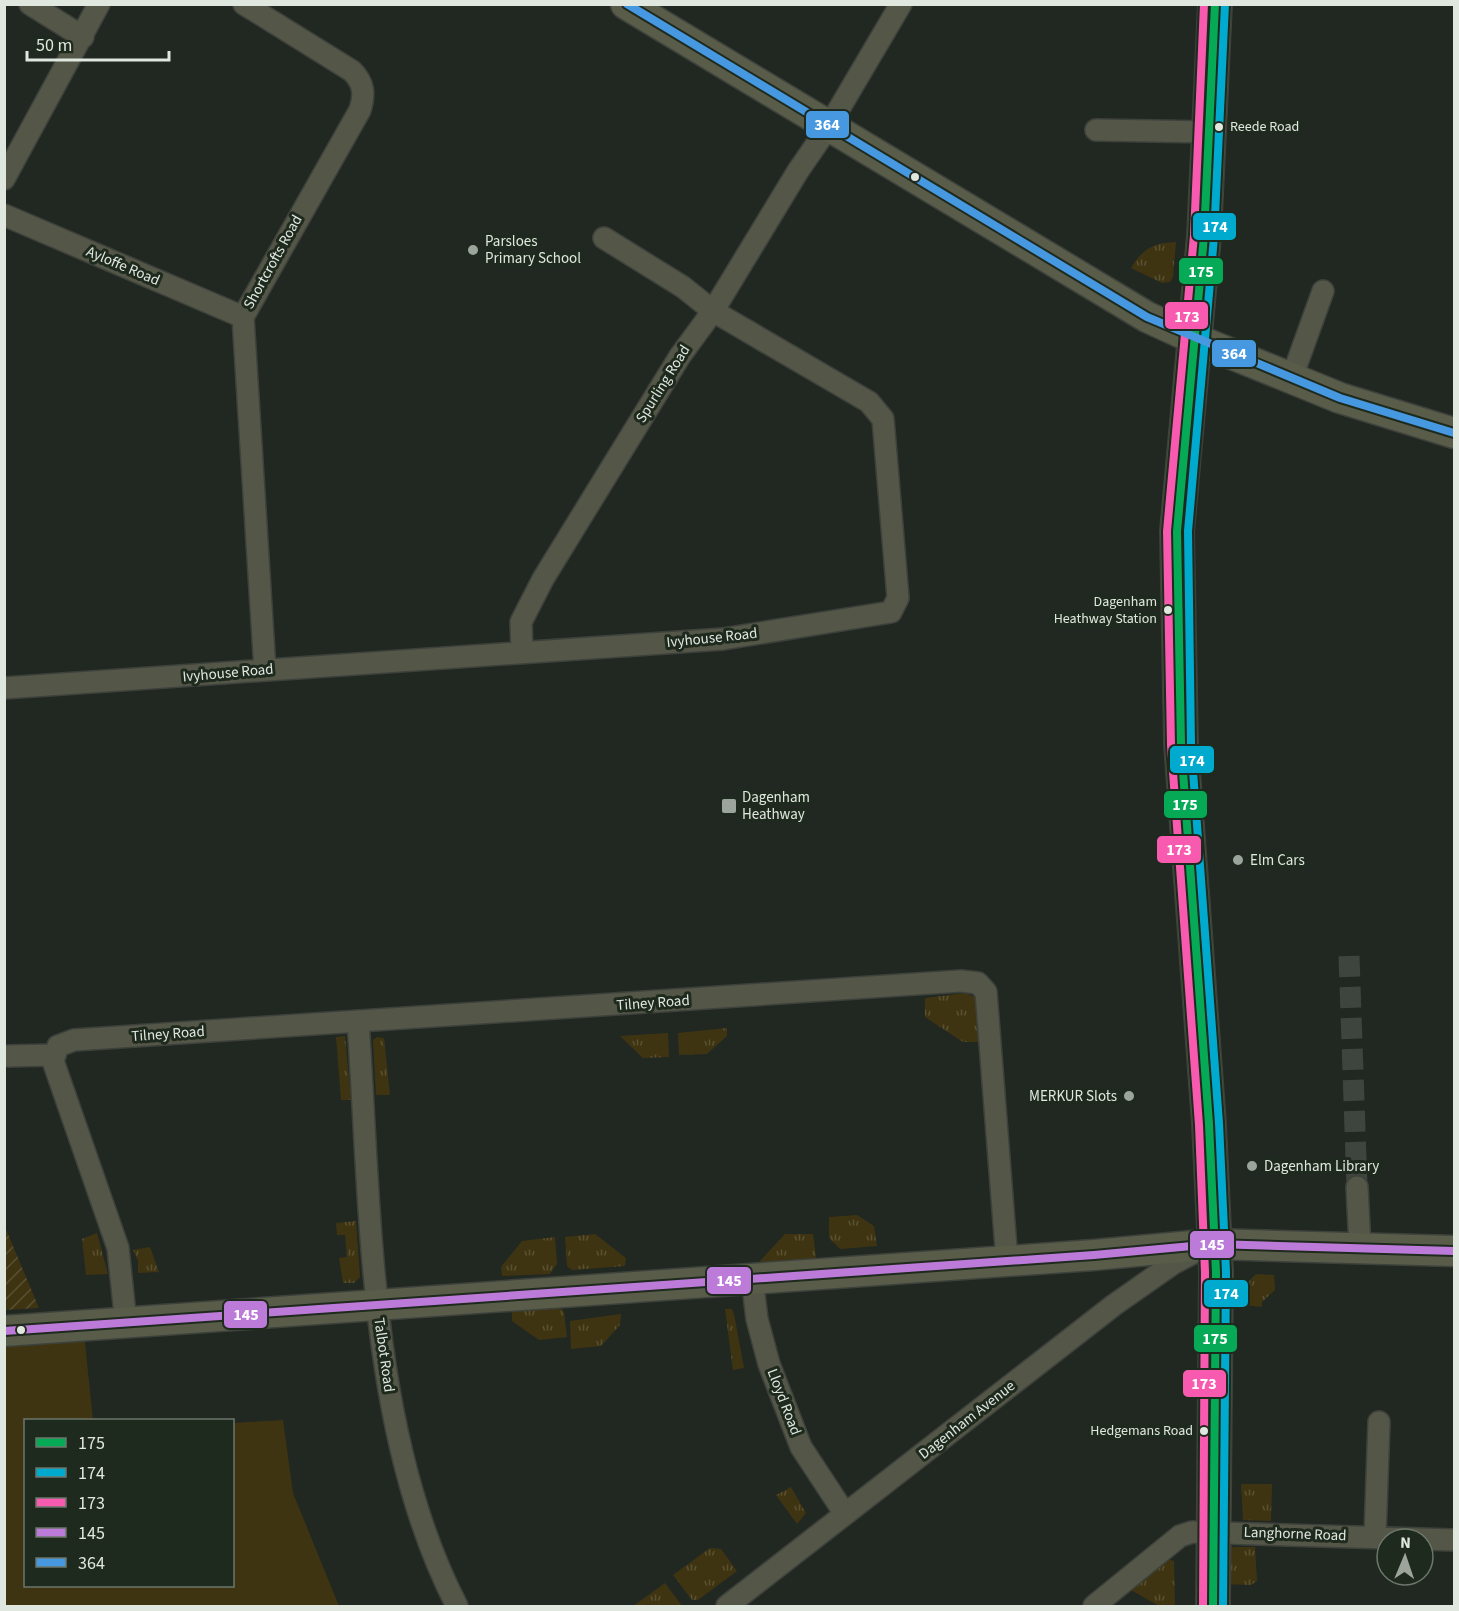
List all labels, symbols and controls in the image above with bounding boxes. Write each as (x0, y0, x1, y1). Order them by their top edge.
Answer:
scale bar (27, 24, 170, 62)
text: 50 m (36, 33, 72, 58)
line badge: 364 (805, 110, 850, 139)
text: 364 (814, 114, 840, 136)
place label: Reede Road (1230, 117, 1299, 137)
marker: Reede Road (1213, 121, 1225, 133)
unlabelled marker (909, 171, 921, 183)
street label: Shortcrofts Road (238, 211, 308, 313)
line badge: 174 (1192, 212, 1237, 241)
text: 174 (1202, 216, 1228, 238)
place label: Parsloes Primary School (485, 231, 581, 269)
street label: Ayloffe Road (83, 241, 163, 291)
marker: Parsloes Primary School (466, 243, 480, 257)
line badge: 175 (1178, 257, 1224, 285)
text: 175 (1188, 261, 1214, 283)
line badge: 173 (1164, 301, 1209, 330)
text: 173 (1174, 306, 1200, 328)
line badge: 364 (1211, 339, 1257, 368)
street label: Spurling Road (631, 341, 695, 427)
text: 364 (1221, 343, 1247, 365)
place label: Dagenham Heathway Station (1054, 592, 1157, 629)
marker: Dagenham Heathway Station (1162, 604, 1174, 616)
street label: Ivyhouse Road (665, 623, 759, 653)
street label: Ivyhouse Road (182, 659, 274, 687)
line badge: 174 (1169, 745, 1215, 774)
text: 174 (1179, 750, 1205, 772)
place label: Dagenham Heathway (742, 787, 810, 825)
line badge: 175 (1163, 790, 1208, 819)
text: 175 (1172, 794, 1198, 816)
marker: Dagenham Heathway (720, 797, 738, 815)
line badge: 173 (1156, 835, 1202, 864)
text: 173 (1166, 839, 1192, 861)
place label: Elm Cars (1250, 850, 1305, 871)
marker: Elm Cars (1231, 853, 1245, 867)
street label: Tilney Road (616, 990, 690, 1016)
street label: Tilney Road (131, 1021, 205, 1047)
place label: MERKUR Slots (1029, 1086, 1117, 1107)
marker: MERKUR Slots (1122, 1089, 1136, 1103)
place label: Dagenham Library (1264, 1156, 1379, 1177)
marker: Dagenham Library (1245, 1159, 1259, 1173)
line badge: 145 (1189, 1230, 1235, 1259)
text: 145 (1199, 1234, 1225, 1256)
line badge: 145 (706, 1266, 752, 1295)
text: 145 (716, 1270, 742, 1292)
line badge: 174 (1203, 1279, 1249, 1308)
text: 174 (1213, 1283, 1239, 1305)
line badge: 145 (223, 1300, 268, 1329)
text: 145 (233, 1304, 259, 1326)
street label: Talbot Road (368, 1317, 400, 1393)
unlabelled marker (15, 1324, 27, 1336)
line badge: 175 (1193, 1324, 1238, 1353)
text: 175 (1202, 1328, 1228, 1350)
street label: Lloyd Road (762, 1366, 806, 1438)
line badge: 173 (1182, 1369, 1227, 1398)
text: 173 (1191, 1373, 1217, 1395)
street label: Dagenham Avenue (914, 1376, 1020, 1464)
legend (24, 1419, 234, 1587)
place label: Hedgemans Road (1090, 1421, 1193, 1441)
marker: Hedgemans Road (1198, 1425, 1210, 1437)
text: 175 (78, 1431, 105, 1456)
text: 174 (78, 1461, 105, 1486)
text: 173 (78, 1491, 105, 1516)
text: 145 (78, 1521, 105, 1546)
street label: Langhorne Road (1243, 1522, 1347, 1546)
north arrow (1375, 1527, 1435, 1587)
text: N (1400, 1532, 1411, 1554)
text: 364 (78, 1551, 105, 1576)

